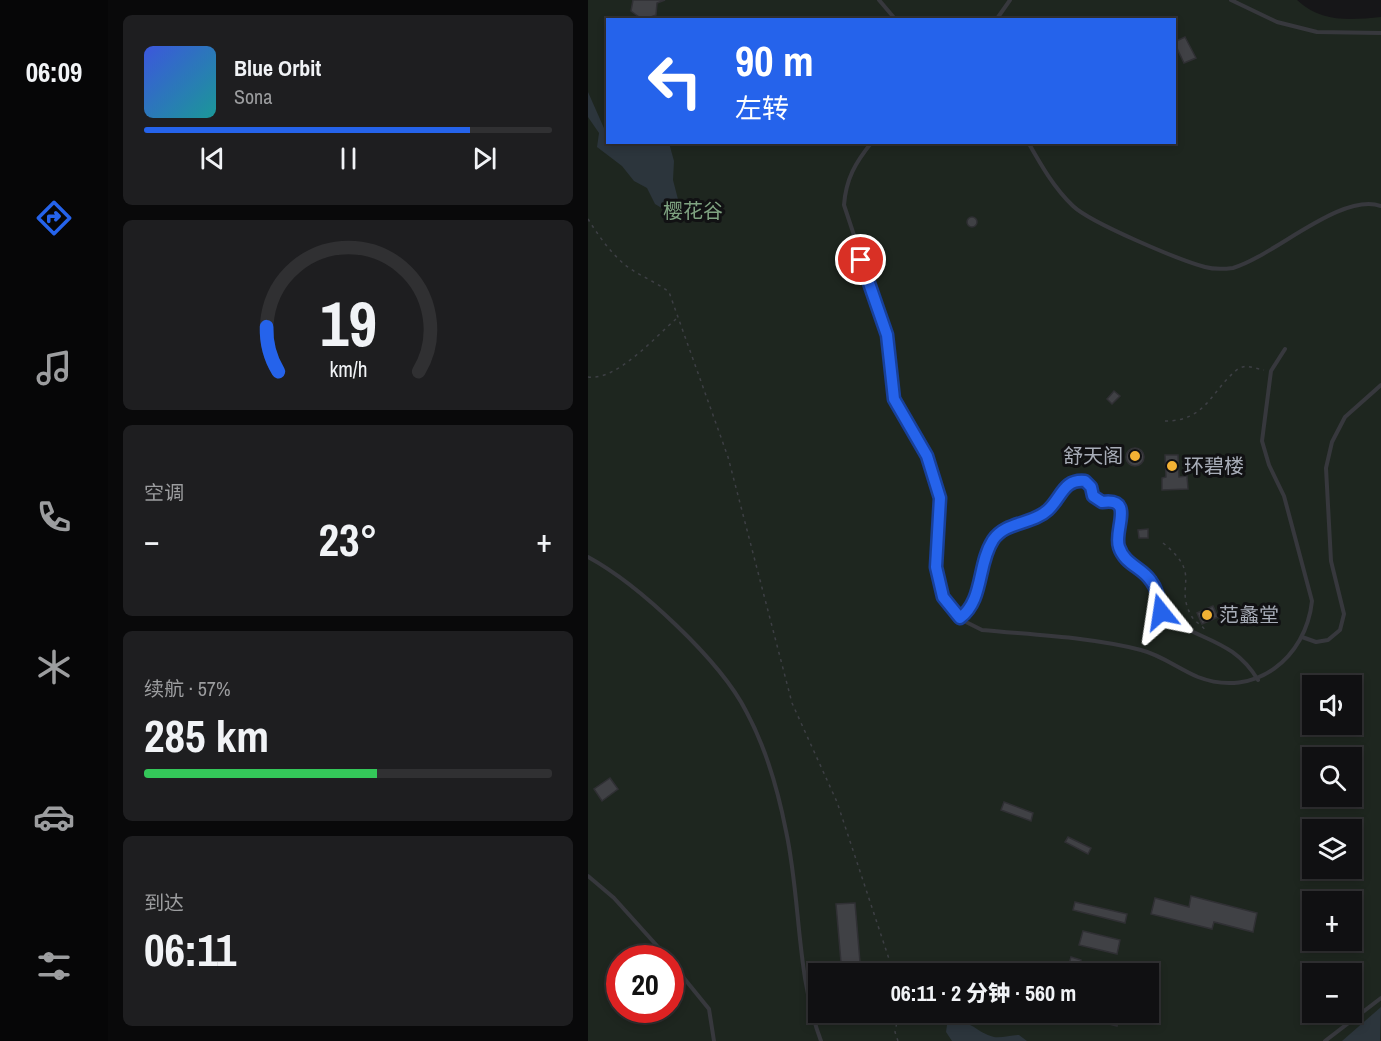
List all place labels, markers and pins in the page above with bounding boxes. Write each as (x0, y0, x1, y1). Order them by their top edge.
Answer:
pin (835, 234, 886, 285)
place label: 舒天阁 (1063, 442, 1123, 469)
marker: 舒天阁 (1128, 449, 1142, 463)
place label: 环碧楼 (1184, 452, 1244, 479)
marker: 环碧楼 (1165, 459, 1179, 473)
place label: 范蠡堂 (1219, 601, 1279, 628)
marker: 范蠡堂 (1200, 608, 1214, 622)

